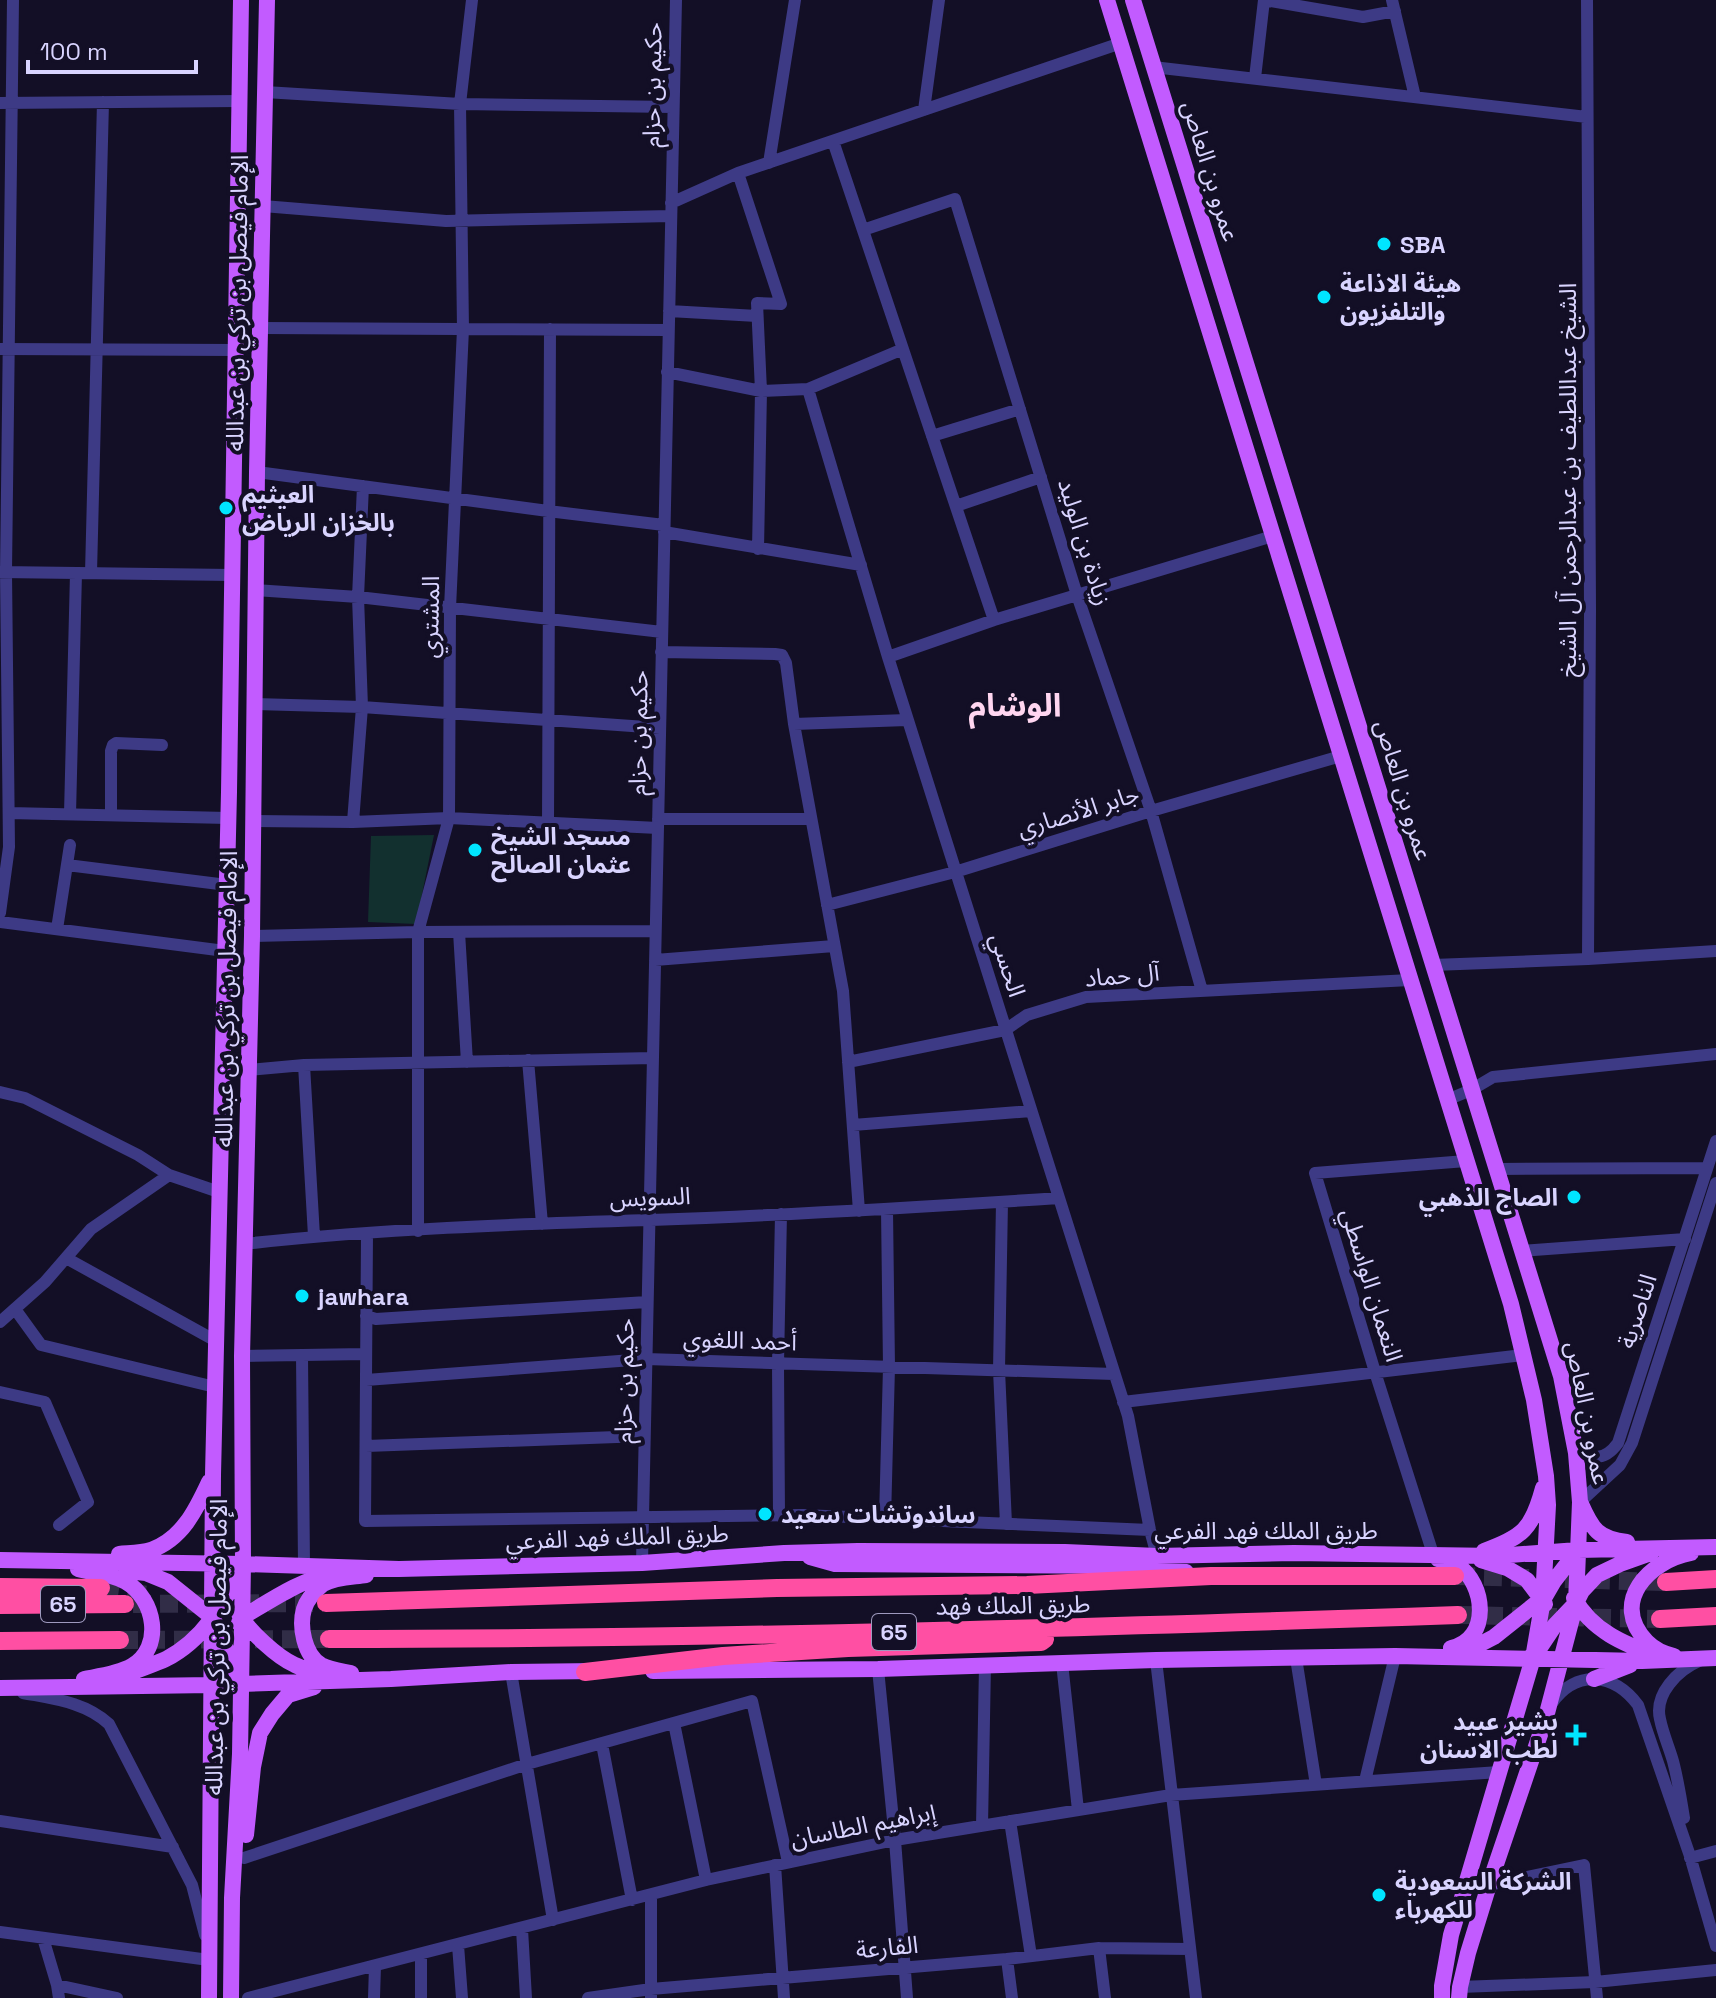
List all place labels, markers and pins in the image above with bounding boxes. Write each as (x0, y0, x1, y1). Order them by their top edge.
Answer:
place label: SBA (1400, 229, 1445, 260)
marker: SBA (1375, 235, 1393, 253)
place label: هيئة الاذاعة والتلفزيون (1340, 268, 1461, 327)
marker: هيئة الاذاعة والتلفزيون (1315, 288, 1333, 306)
place label: العيثيم بالخزان الرياض (242, 479, 395, 538)
marker: العيثيم بالخزان الرياض (217, 499, 235, 517)
place label: مسجد الشيخ عثمان الصالح (491, 821, 631, 883)
marker: مسجد الشيخ عثمان الصالح (466, 841, 484, 859)
place label: الصاج الذهبي (1419, 1182, 1558, 1217)
marker: الصاج الذهبي (1565, 1188, 1583, 1206)
place label: jawhara (317, 1281, 409, 1312)
marker: jawhara (293, 1287, 311, 1305)
place label: ساندوتشات سعيد (781, 1499, 976, 1530)
marker: ساندوتشات سعيد (756, 1505, 774, 1523)
place label: بشير عبيد لطب الاسنان (1420, 1706, 1558, 1765)
marker: بشير عبيد لطب الاسنان (1565, 1724, 1587, 1746)
place label: الشركة السعودية للكهرباء (1395, 1866, 1572, 1925)
marker: الشركة السعودية للكهرباء (1370, 1886, 1388, 1904)

